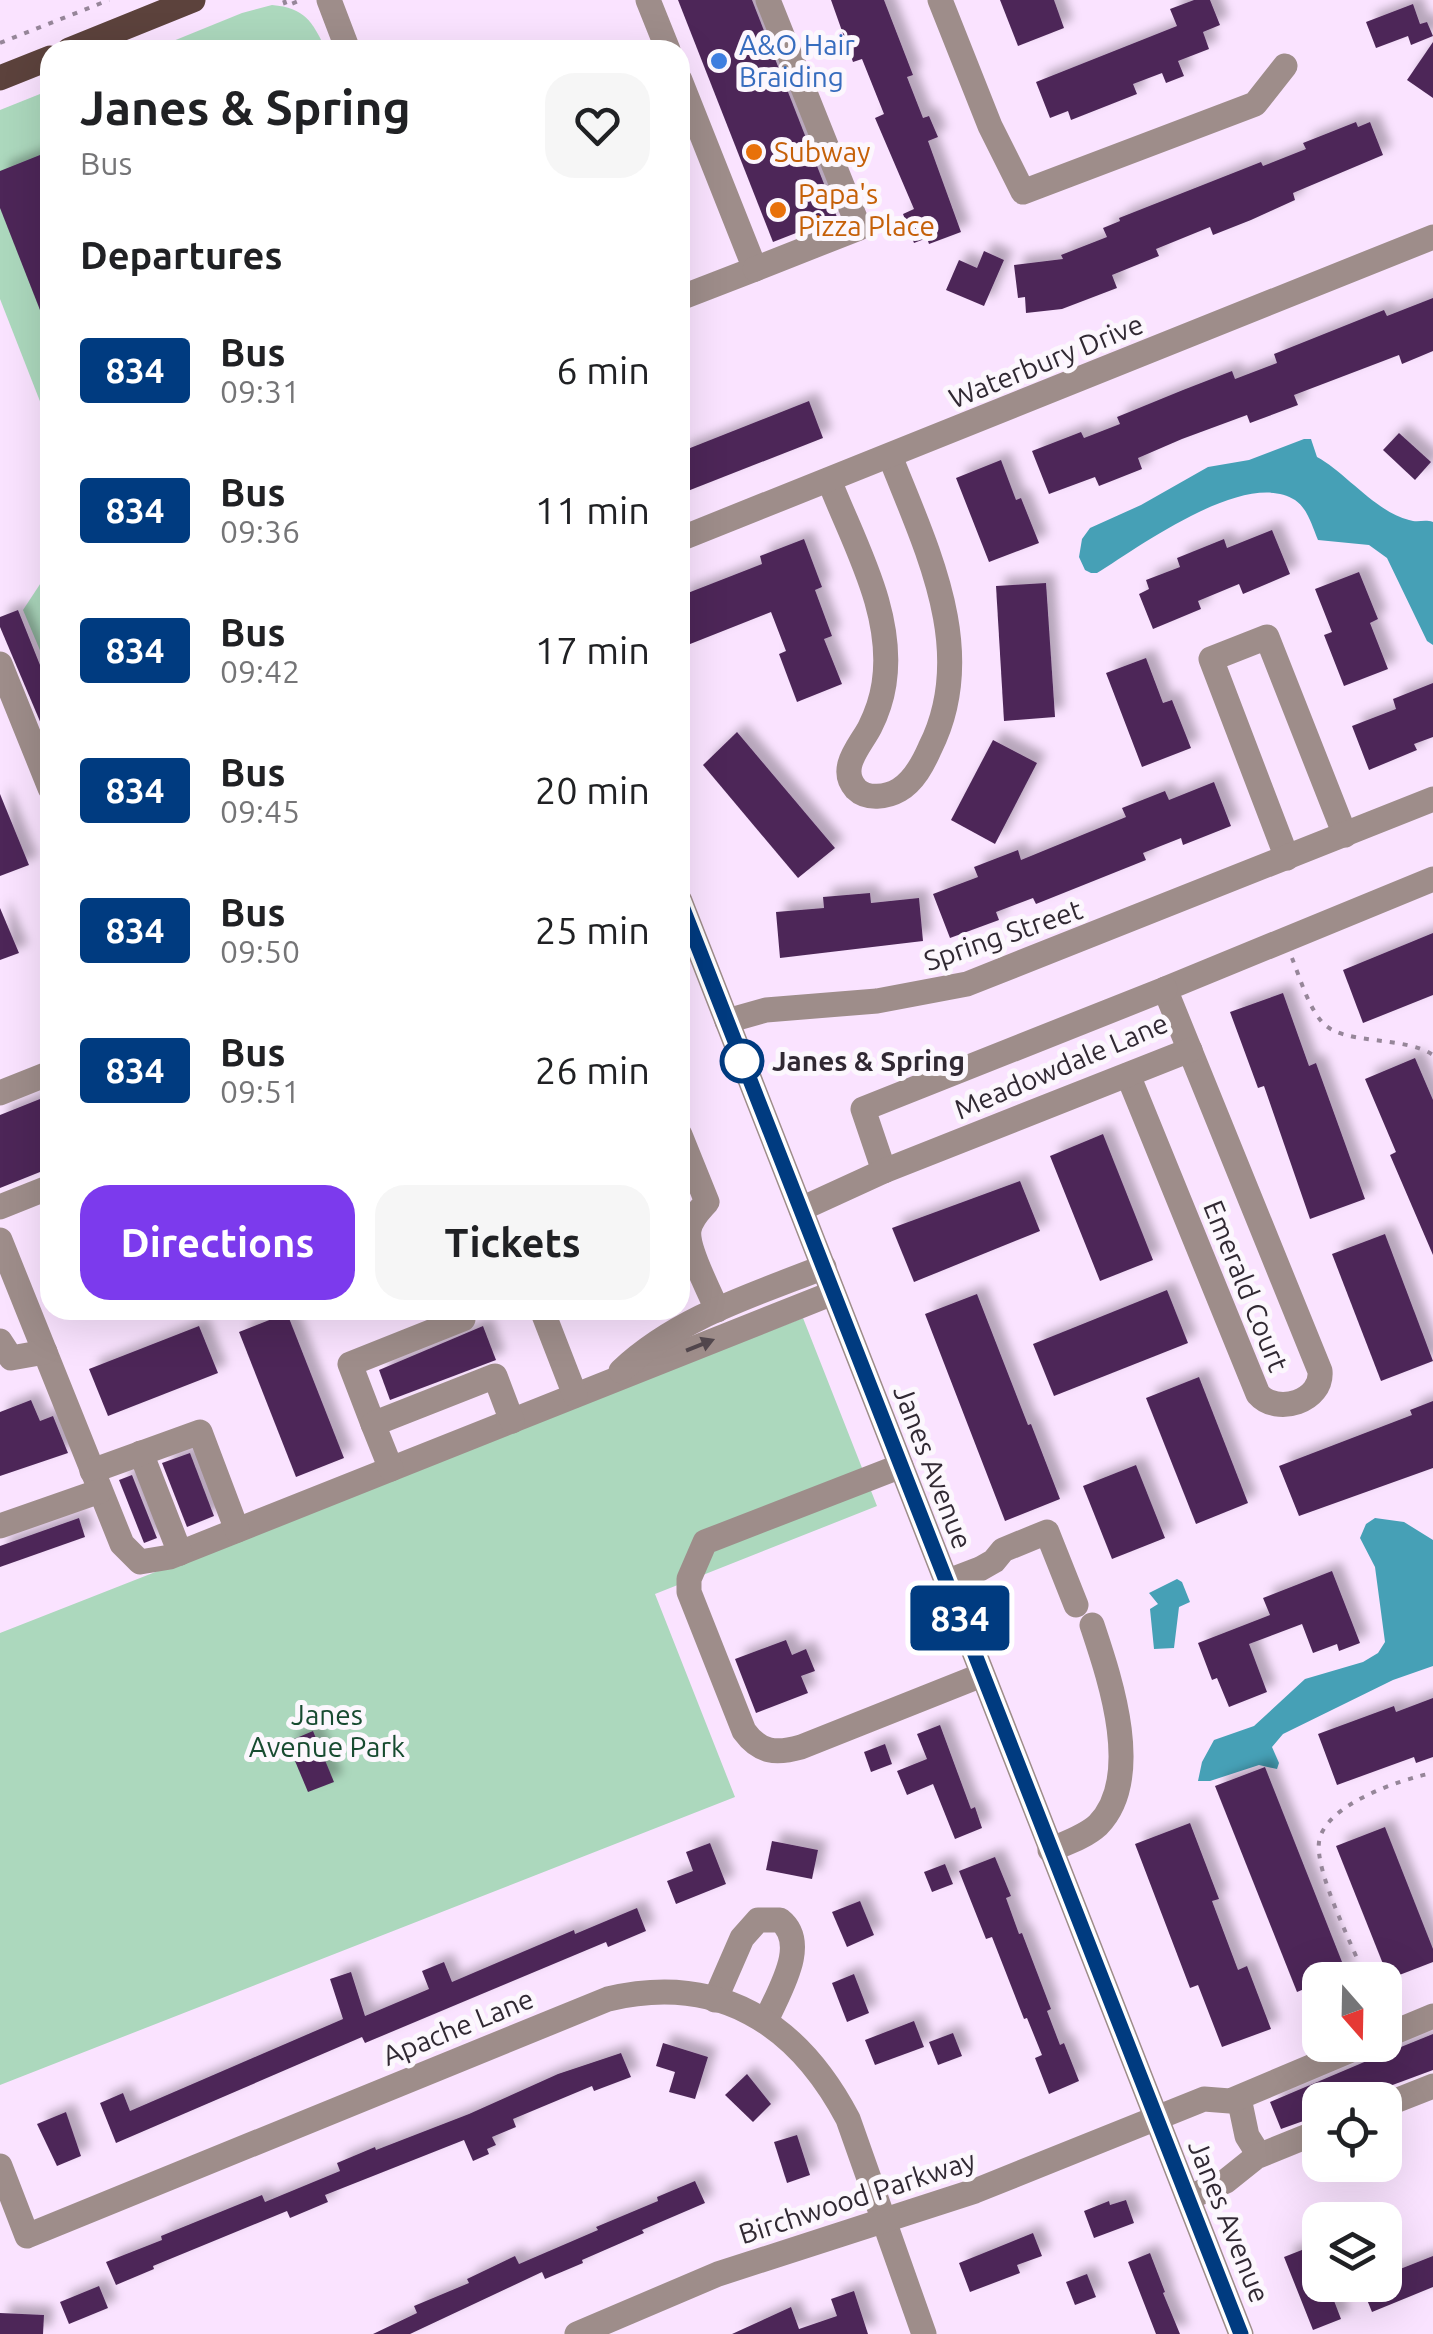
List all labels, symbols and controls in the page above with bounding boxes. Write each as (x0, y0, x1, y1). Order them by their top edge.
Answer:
place label: A&O Hair Braiding (739, 29, 855, 92)
marker: A&O Hair Braiding (708, 50, 730, 72)
button: heart (545, 73, 650, 178)
text: Janes & Spring (80, 80, 411, 134)
place label: Subway (774, 136, 871, 167)
marker: Subway (743, 141, 765, 163)
text: Bus (80, 145, 132, 181)
place label: Papa's Pizza Place (798, 178, 935, 241)
marker: Papa's Pizza Place (767, 199, 789, 221)
text: Departures (80, 234, 282, 276)
street label: Waterbury Drive (944, 307, 1147, 414)
text: Bus (220, 331, 285, 373)
text: 6 min (556, 349, 650, 391)
text: 834 (105, 350, 165, 390)
text: 09:31 (220, 373, 300, 409)
text: Bus (220, 471, 285, 513)
text: 11 min (535, 489, 650, 531)
text: 834 (105, 490, 165, 530)
text: 09:36 (220, 513, 300, 549)
text: Bus (220, 611, 285, 653)
text: 17 min (535, 629, 650, 671)
text: 834 (105, 630, 165, 670)
text: 09:42 (220, 653, 300, 689)
text: Bus (220, 751, 285, 793)
text: 20 min (535, 769, 650, 811)
text: 834 (105, 770, 165, 810)
text: 09:45 (220, 793, 300, 829)
text: Bus (220, 891, 285, 933)
street label: Spring Street (920, 893, 1086, 976)
text: 25 min (535, 909, 650, 951)
text: 834 (105, 910, 165, 950)
text: 09:50 (220, 933, 300, 969)
street label: Meadowdale Lane (949, 1007, 1172, 1124)
text: Bus (220, 1031, 285, 1073)
marker: Janes & Spring (721, 1040, 763, 1082)
place label: Janes & Spring (772, 1045, 965, 1076)
text: 26 min (535, 1049, 650, 1091)
text: 834 (105, 1050, 165, 1090)
text: 09:51 (220, 1073, 300, 1109)
button: Directions (80, 1185, 355, 1300)
button: Tickets (375, 1185, 650, 1300)
street label: Emerald Court (1198, 1196, 1295, 1376)
one-way arrow (686, 1337, 716, 1353)
street label: Janes Avenue (888, 1381, 979, 1553)
line badge: 834 (902, 1586, 1018, 1650)
text: 834 (930, 1598, 990, 1638)
park label: Janes Avenue Park (249, 1699, 405, 1762)
north arrow (1302, 1962, 1402, 2062)
map controls (1302, 1962, 1402, 2302)
street label: Apache Lane (378, 1982, 538, 2071)
button: locate (1302, 2082, 1402, 2182)
street label: Janes Avenue (1183, 2135, 1276, 2307)
street label: Birchwood Parkway (735, 2144, 979, 2249)
button: layers (1302, 2202, 1402, 2302)

